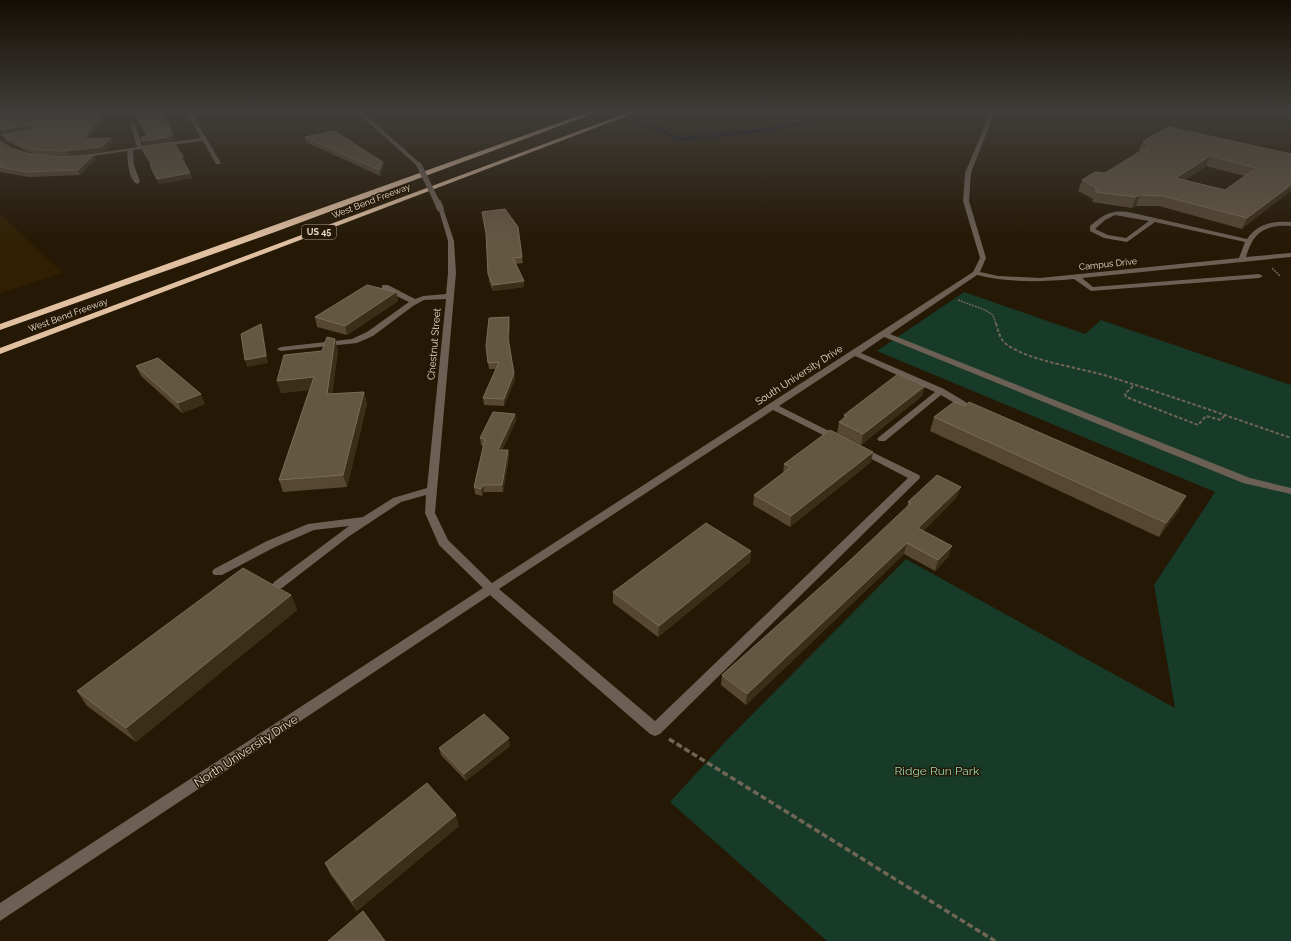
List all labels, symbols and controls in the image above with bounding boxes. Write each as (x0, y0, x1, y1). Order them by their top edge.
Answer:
street label: West Bend Freeway (330, 181, 412, 221)
road number: US 45 (302, 225, 336, 239)
street label: Campus Drive (1078, 256, 1138, 272)
street label: West Bend Freeway (27, 296, 109, 334)
street label: Chestnut Street (425, 307, 443, 380)
street label: South University Drive (753, 343, 845, 407)
street label: North University Drive (191, 712, 301, 790)
park label: Ridge Run Park (895, 764, 980, 778)

